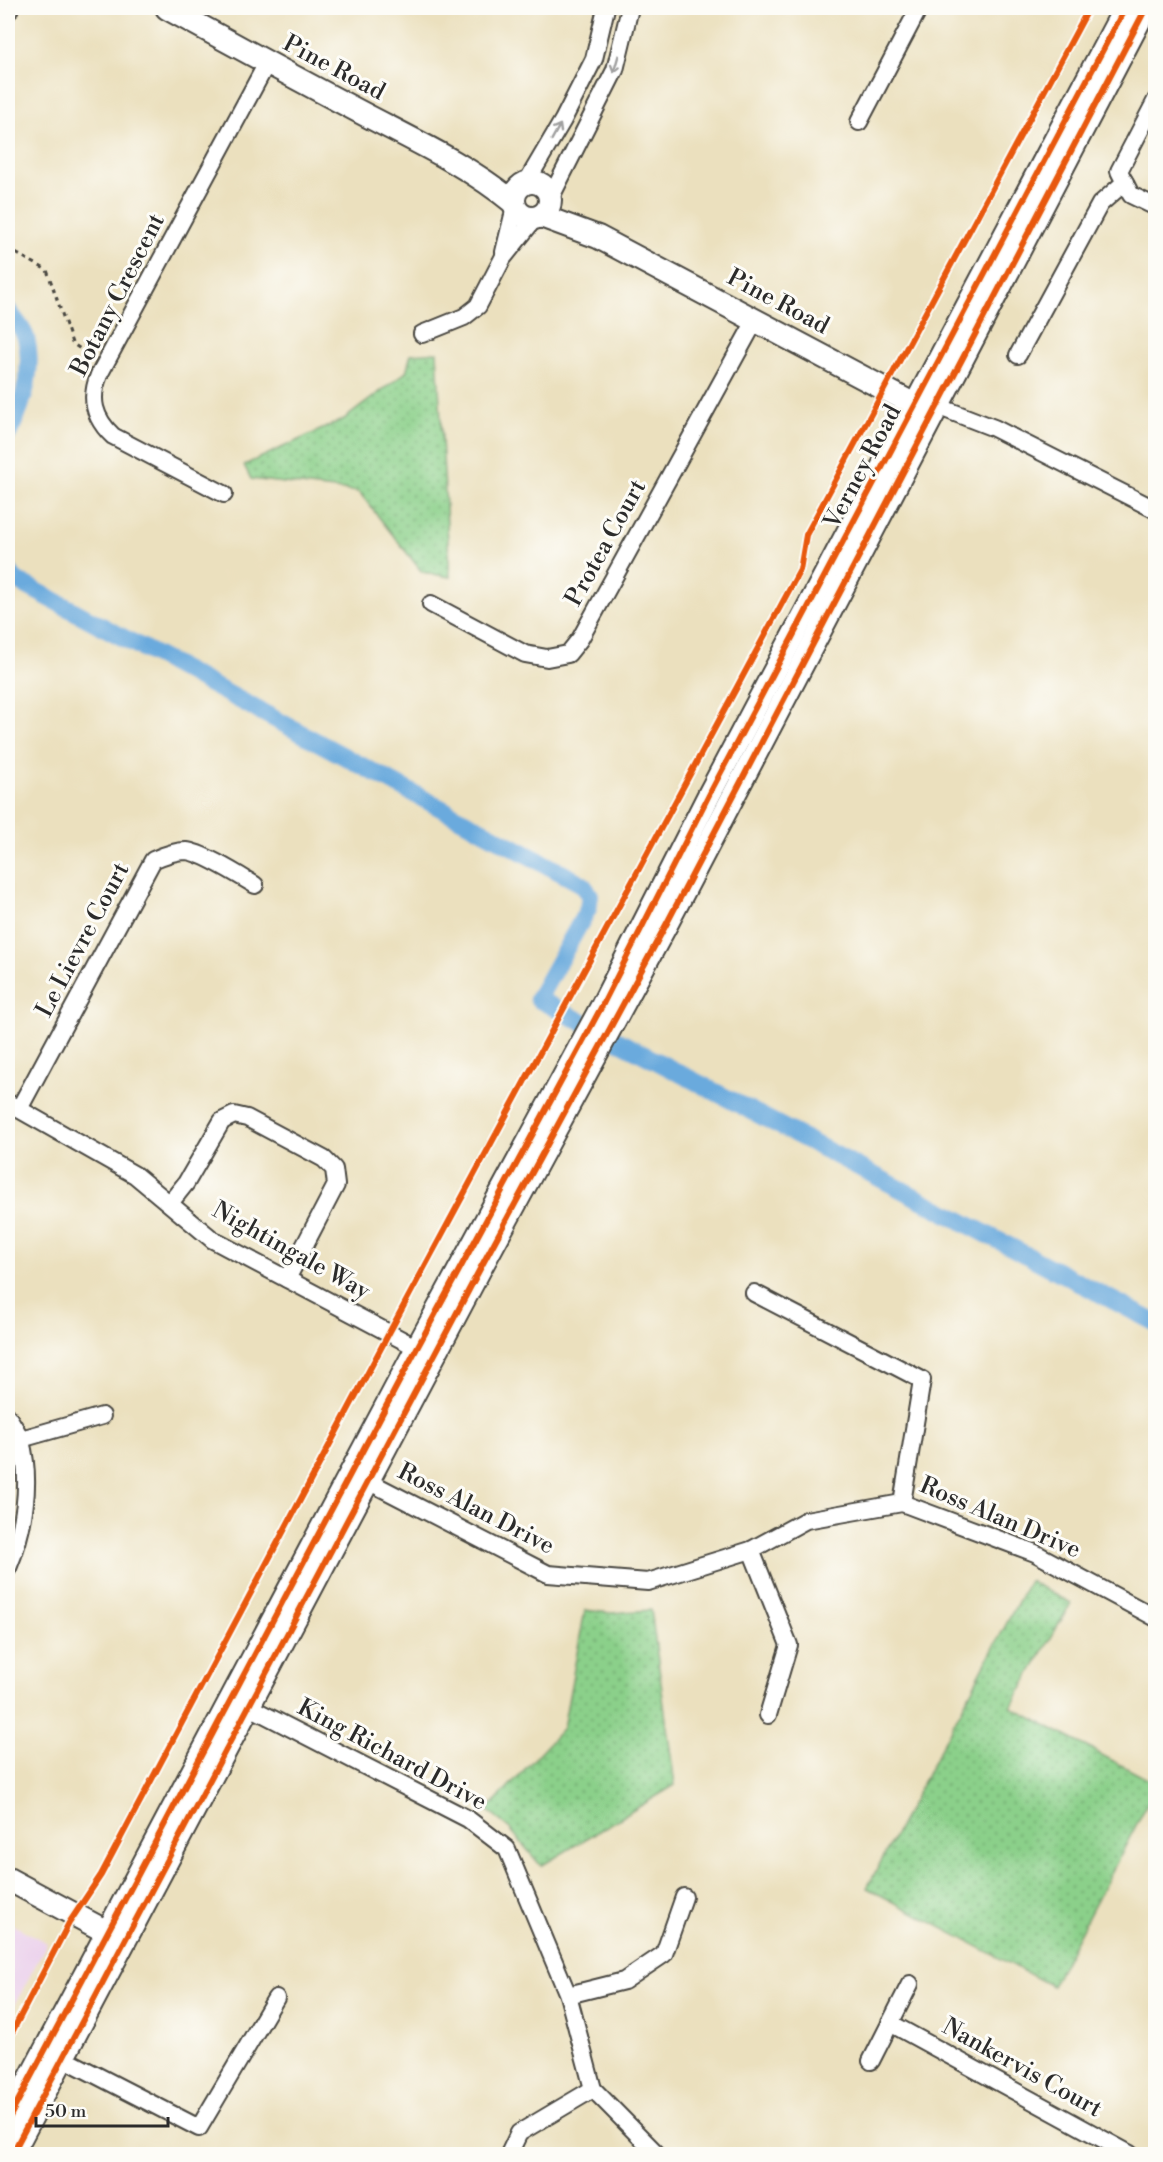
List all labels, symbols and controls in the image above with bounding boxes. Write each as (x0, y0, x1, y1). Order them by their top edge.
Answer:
street label: Pine Road (278, 29, 391, 108)
one-way arrow (610, 54, 621, 73)
one-way arrow (550, 124, 562, 141)
street label: Botany Crescent (64, 208, 172, 382)
street label: Pine Road (722, 263, 835, 342)
street label: Verney Road (817, 399, 908, 535)
street label: Protea Court (559, 474, 653, 612)
street label: Le Lievre Court (30, 857, 137, 1023)
street label: Nightingale Way (207, 1195, 375, 1307)
street label: Ross Alan Drive (393, 1457, 559, 1561)
street label: Ross Alan Drive (915, 1471, 1085, 1565)
street label: King Richard Drive (292, 1692, 492, 1818)
street label: Nankervis Court (937, 2012, 1108, 2125)
scale bar (36, 2090, 168, 2128)
text: 50 m (45, 2100, 87, 2123)

